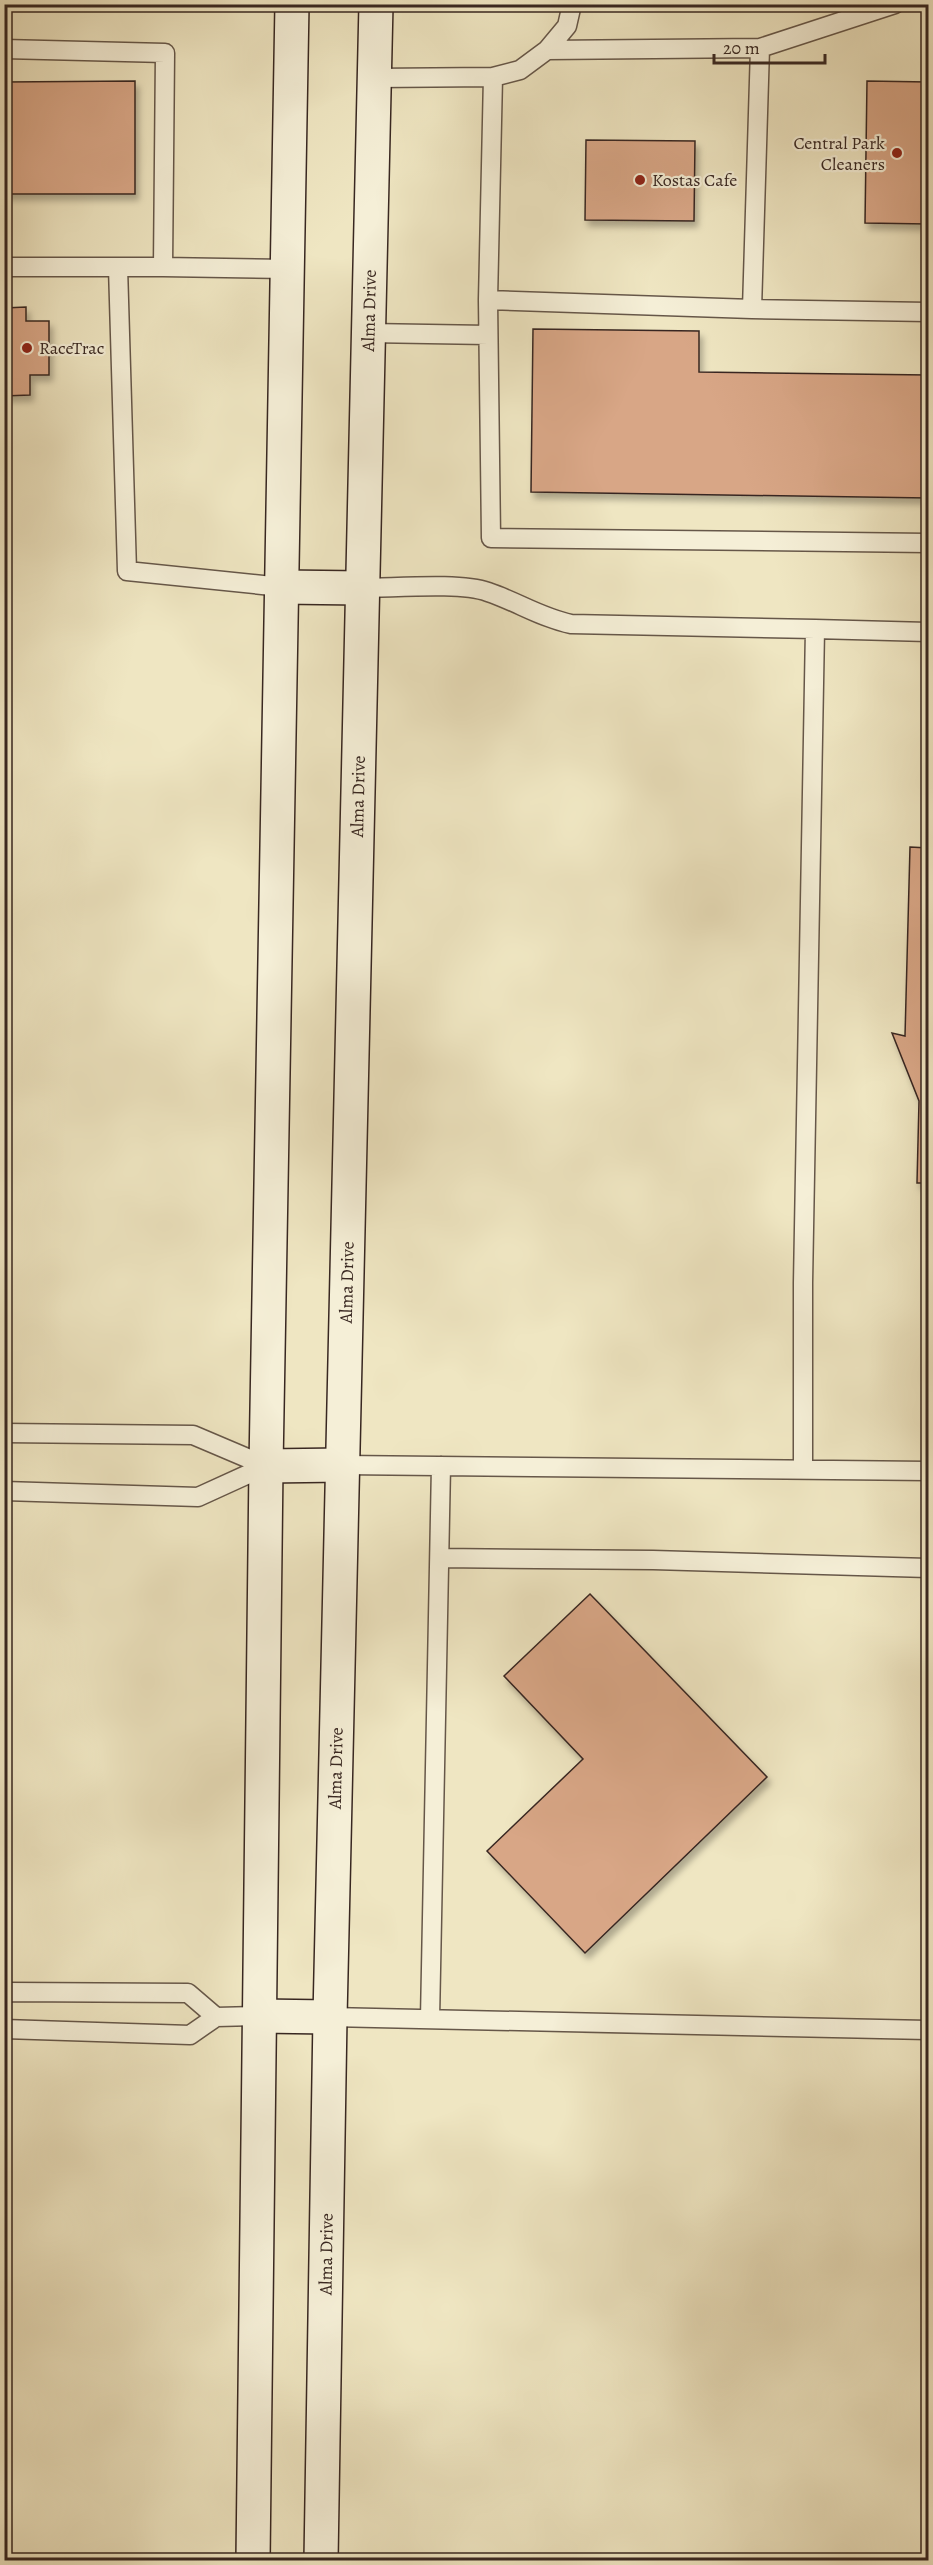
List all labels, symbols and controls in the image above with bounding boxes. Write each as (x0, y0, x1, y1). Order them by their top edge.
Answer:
scale bar (714, 27, 825, 65)
text: 20 m (723, 36, 760, 60)
place label: Central Park Cleaners (793, 131, 885, 176)
marker: Central Park Cleaners (890, 146, 904, 160)
place label: Kostas Cafe (652, 168, 737, 192)
marker: Kostas Cafe (633, 173, 647, 187)
street label: Alma Drive (356, 269, 382, 353)
place label: RaceTrac (39, 336, 104, 360)
marker: RaceTrac (20, 341, 34, 355)
street label: Alma Drive (345, 755, 371, 839)
street label: Alma Drive (334, 1241, 360, 1325)
street label: Alma Drive (323, 1727, 349, 1810)
street label: Alma Drive (313, 2213, 339, 2296)

